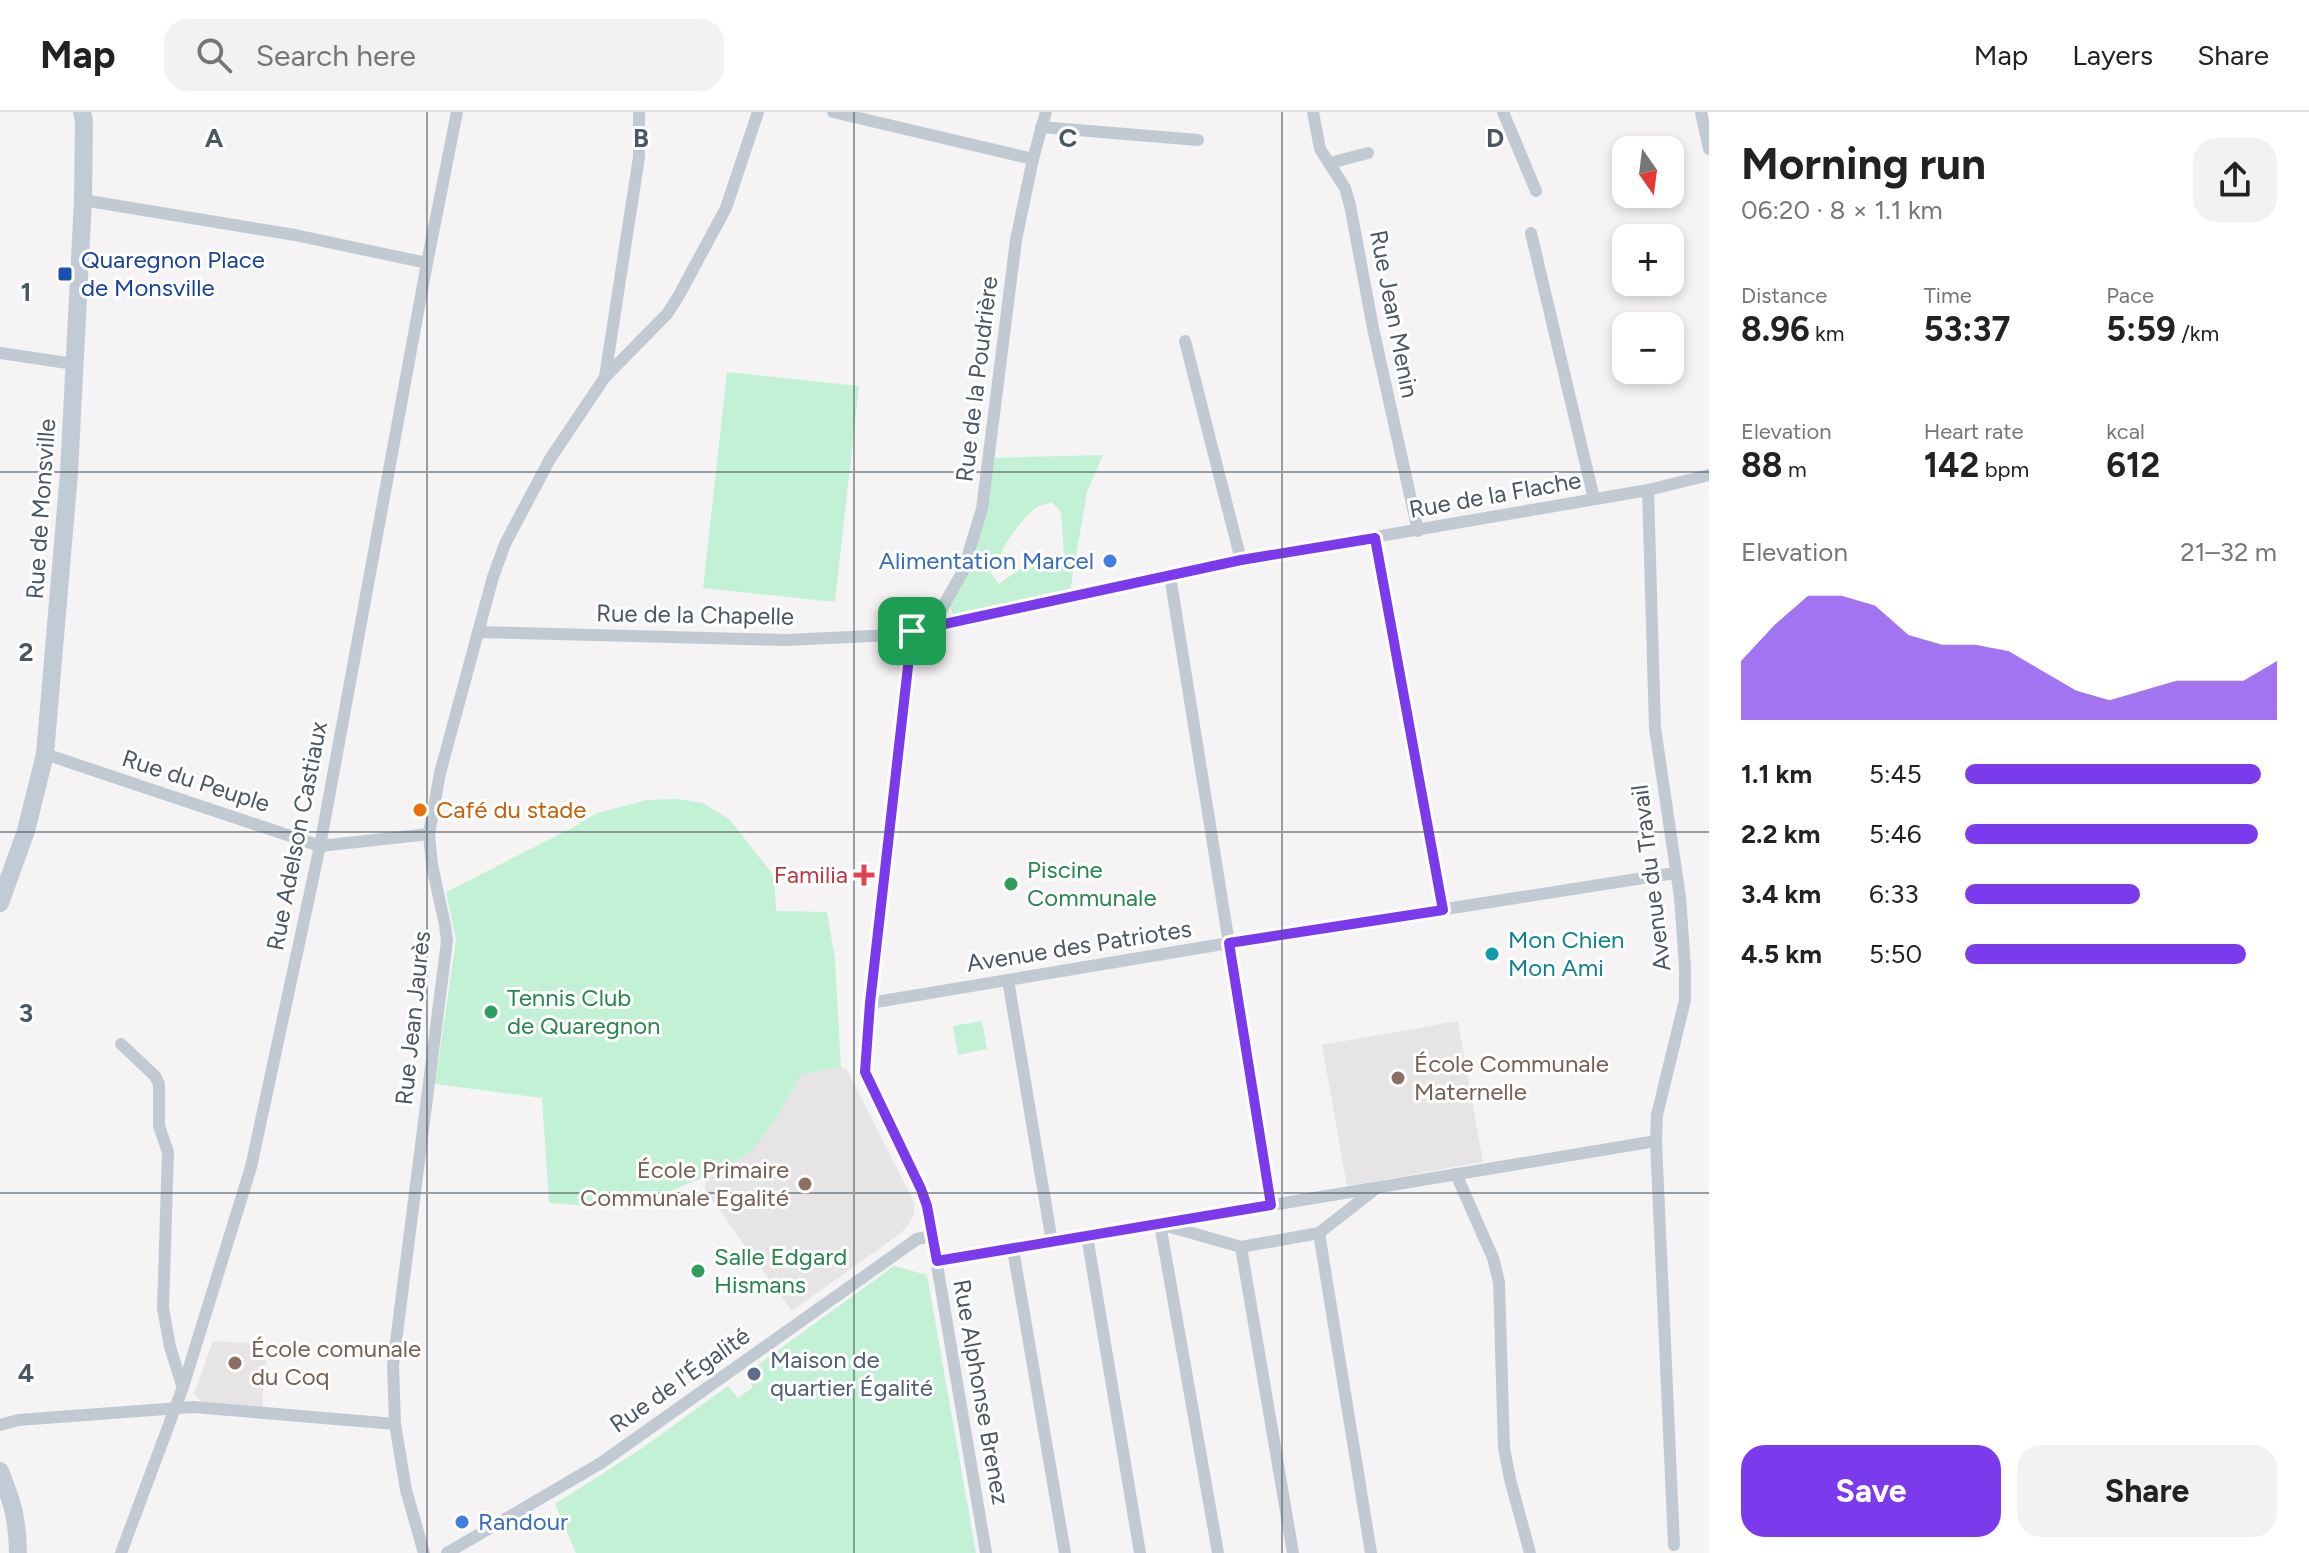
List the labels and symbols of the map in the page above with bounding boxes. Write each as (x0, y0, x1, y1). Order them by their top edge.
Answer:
text: A (205, 122, 224, 154)
text: B (633, 122, 649, 154)
text: C (1059, 122, 1078, 154)
text: D (1486, 122, 1504, 154)
north arrow (1612, 136, 1684, 208)
street label: Rue Jean Menin (1364, 228, 1425, 400)
place label: Quaregnon Place de Monsville (81, 245, 265, 302)
marker: Quaregnon Place de Monsville (56, 265, 74, 283)
street label: Rue de la Poudrière (949, 274, 1004, 483)
text: 1 (21, 276, 31, 308)
street label: Rue de Monsville (20, 418, 61, 600)
street label: Rue de la Flache (1407, 465, 1583, 524)
place label: Alimentation Marcel (879, 546, 1094, 575)
marker: Alimentation Marcel (1101, 552, 1119, 570)
pin (878, 597, 946, 665)
street label: Rue de la Chapelle (596, 598, 794, 631)
text: 2 (18, 636, 34, 668)
street label: Rue Adelson Castiaux (260, 718, 333, 953)
street label: Rue du Peuple (119, 743, 274, 818)
street label: Avenue du Travail (1625, 783, 1676, 973)
place label: Café du stade (436, 795, 586, 824)
marker: Café du stade (411, 801, 429, 819)
place label: Piscine Communale (1027, 855, 1156, 912)
place label: Familia (774, 860, 848, 889)
marker: Familia (855, 866, 873, 884)
marker: Piscine Communale (1002, 875, 1020, 893)
street label: Avenue des Patriotes (964, 913, 1193, 978)
place label: Mon Chien Mon Ami (1508, 925, 1624, 982)
street label: Rue Jean Jaurès (389, 929, 436, 1106)
marker: Mon Chien Mon Ami (1483, 945, 1501, 963)
place label: Tennis Club de Quaregnon (507, 983, 660, 1040)
text: 3 (19, 997, 33, 1029)
marker: Tennis Club de Quaregnon (482, 1003, 500, 1021)
place label: École Communale Maternelle (1414, 1049, 1609, 1106)
marker: École Communale Maternelle (1389, 1069, 1407, 1087)
place label: École Primaire Communale Egalité (580, 1155, 789, 1212)
marker: École Primaire Communale Egalité (796, 1175, 814, 1193)
place label: Salle Edgard Hismans (714, 1242, 847, 1299)
marker: Salle Edgard Hismans (689, 1262, 707, 1280)
street label: Rue Alphonse Brenez (947, 1277, 1016, 1507)
street label: Rue de l'Égalité (604, 1321, 755, 1439)
place label: École comunale du Coq (251, 1334, 421, 1391)
place label: Maison de quartier Égalité (770, 1345, 933, 1402)
marker: École comunale du Coq (226, 1354, 244, 1372)
text: 4 (18, 1357, 34, 1389)
marker: Maison de quartier Égalité (745, 1365, 763, 1383)
place label: Randour (478, 1507, 568, 1536)
marker: Randour (453, 1513, 471, 1531)

